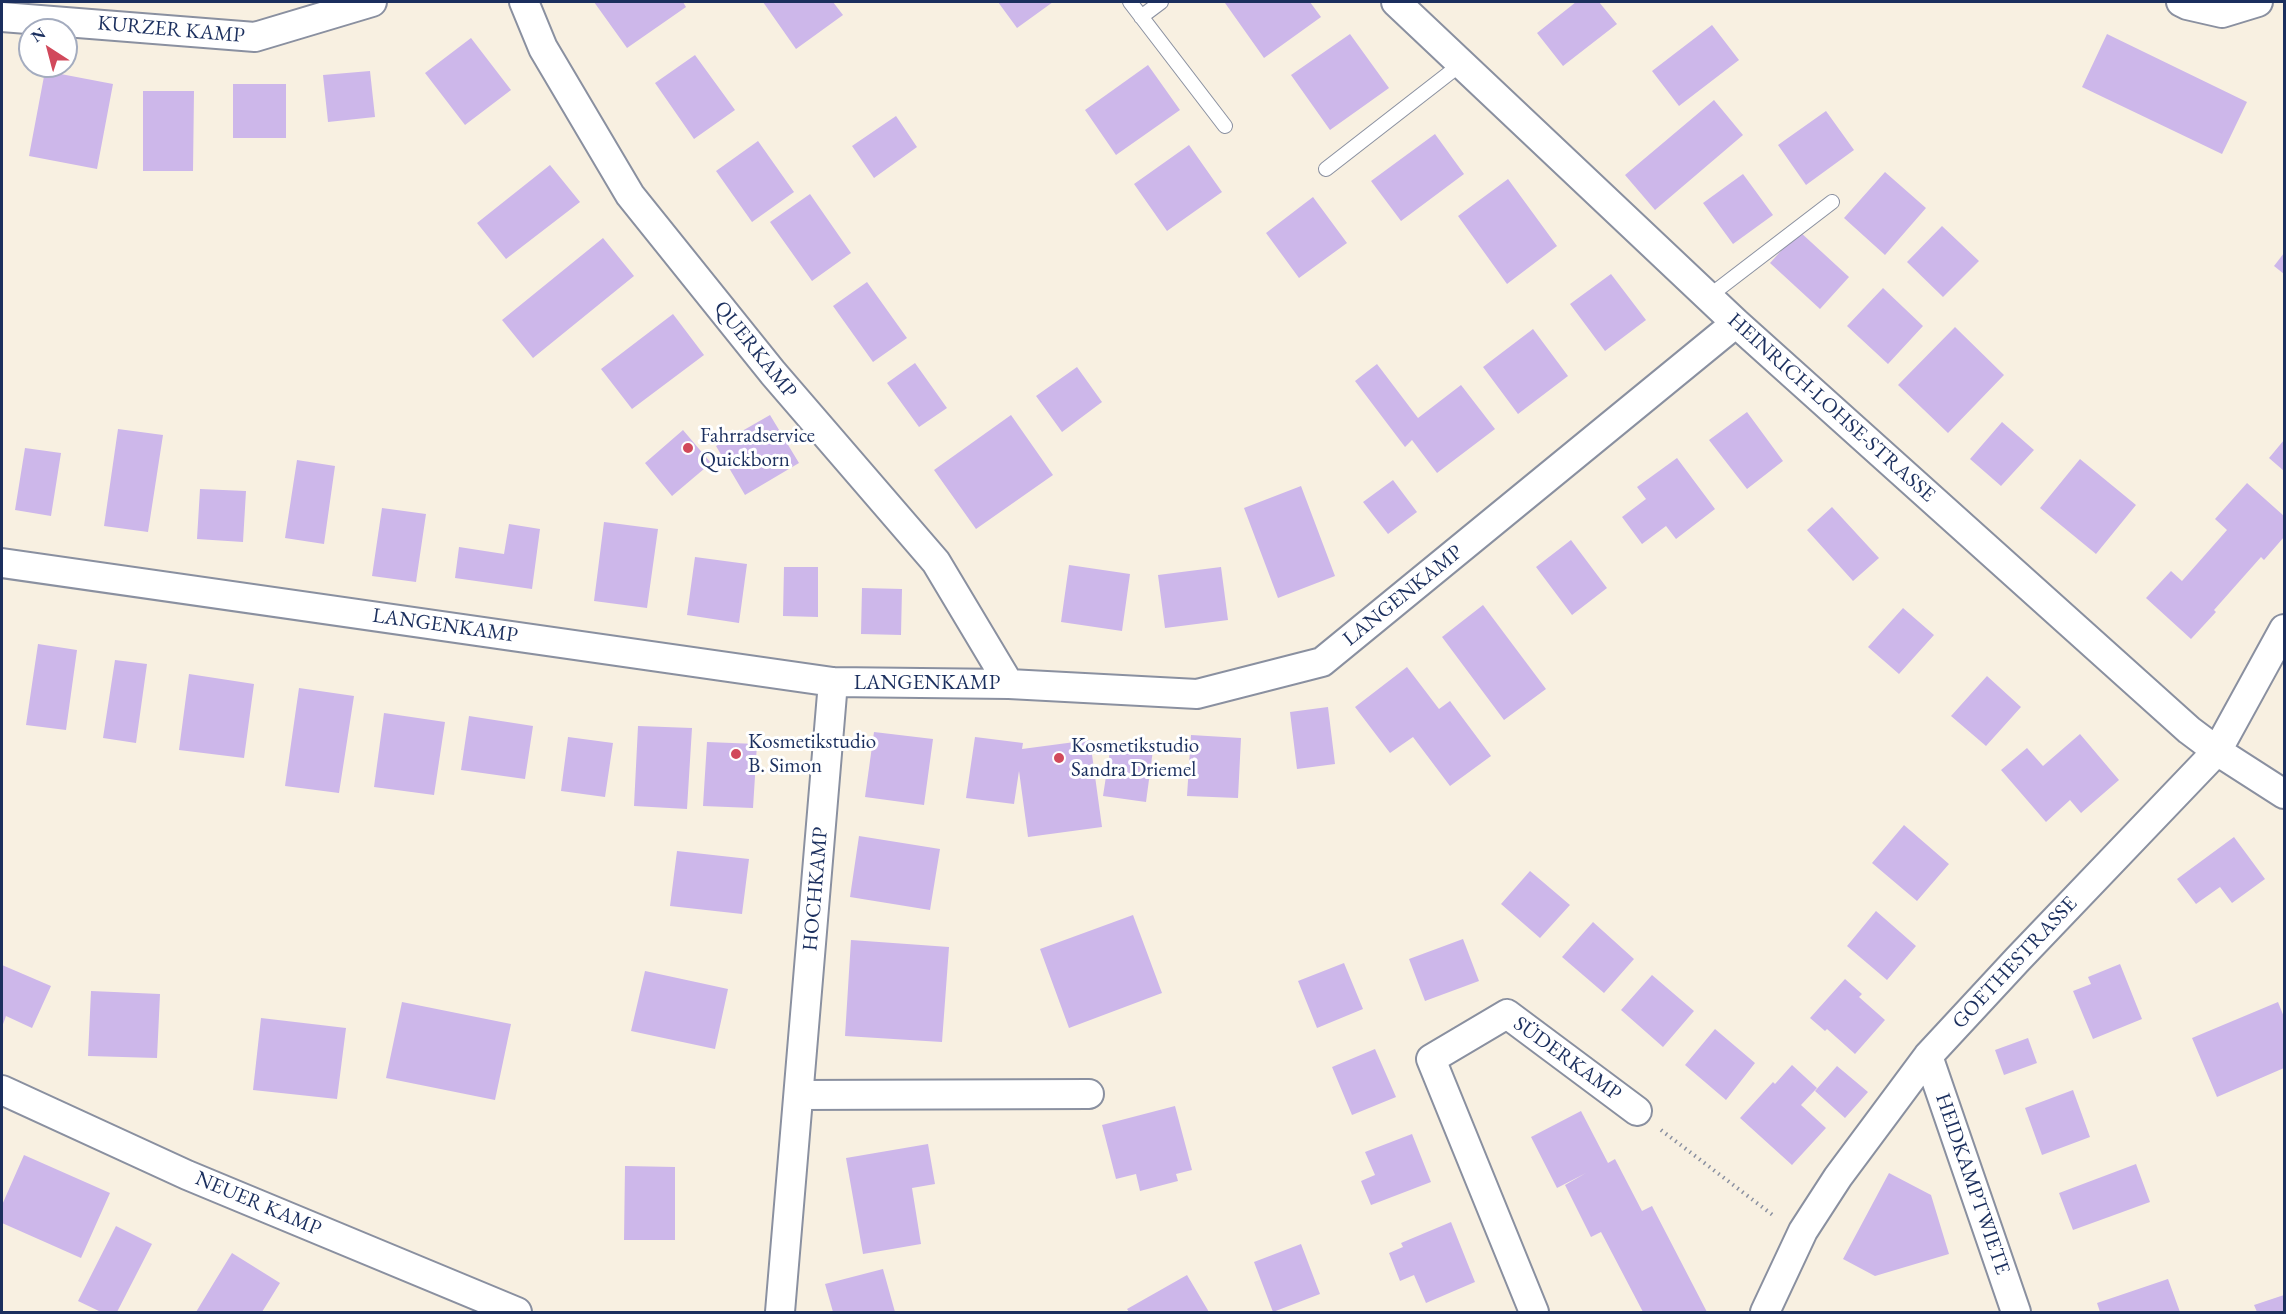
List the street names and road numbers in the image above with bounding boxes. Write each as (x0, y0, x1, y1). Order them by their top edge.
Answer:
street label: KURZER KAMP (96, 11, 246, 49)
street label: QUERKAMP (708, 296, 802, 404)
street label: HEINRICH-LOHSE-STRASSE (1722, 308, 1940, 508)
street label: LANGENKAMP (1338, 540, 1468, 652)
street label: LANGENKAMP (371, 603, 519, 649)
street label: LANGENKAMP (854, 670, 1000, 696)
street label: HOCHKAMP (798, 826, 834, 952)
street label: GOETHESTRASSE (1947, 892, 2083, 1034)
street label: SÜDERKAMP (1508, 1011, 1626, 1107)
street label: HEIDKAMPTWIETE (1929, 1090, 2015, 1278)
street label: NEUER KAMP (191, 1166, 325, 1242)

